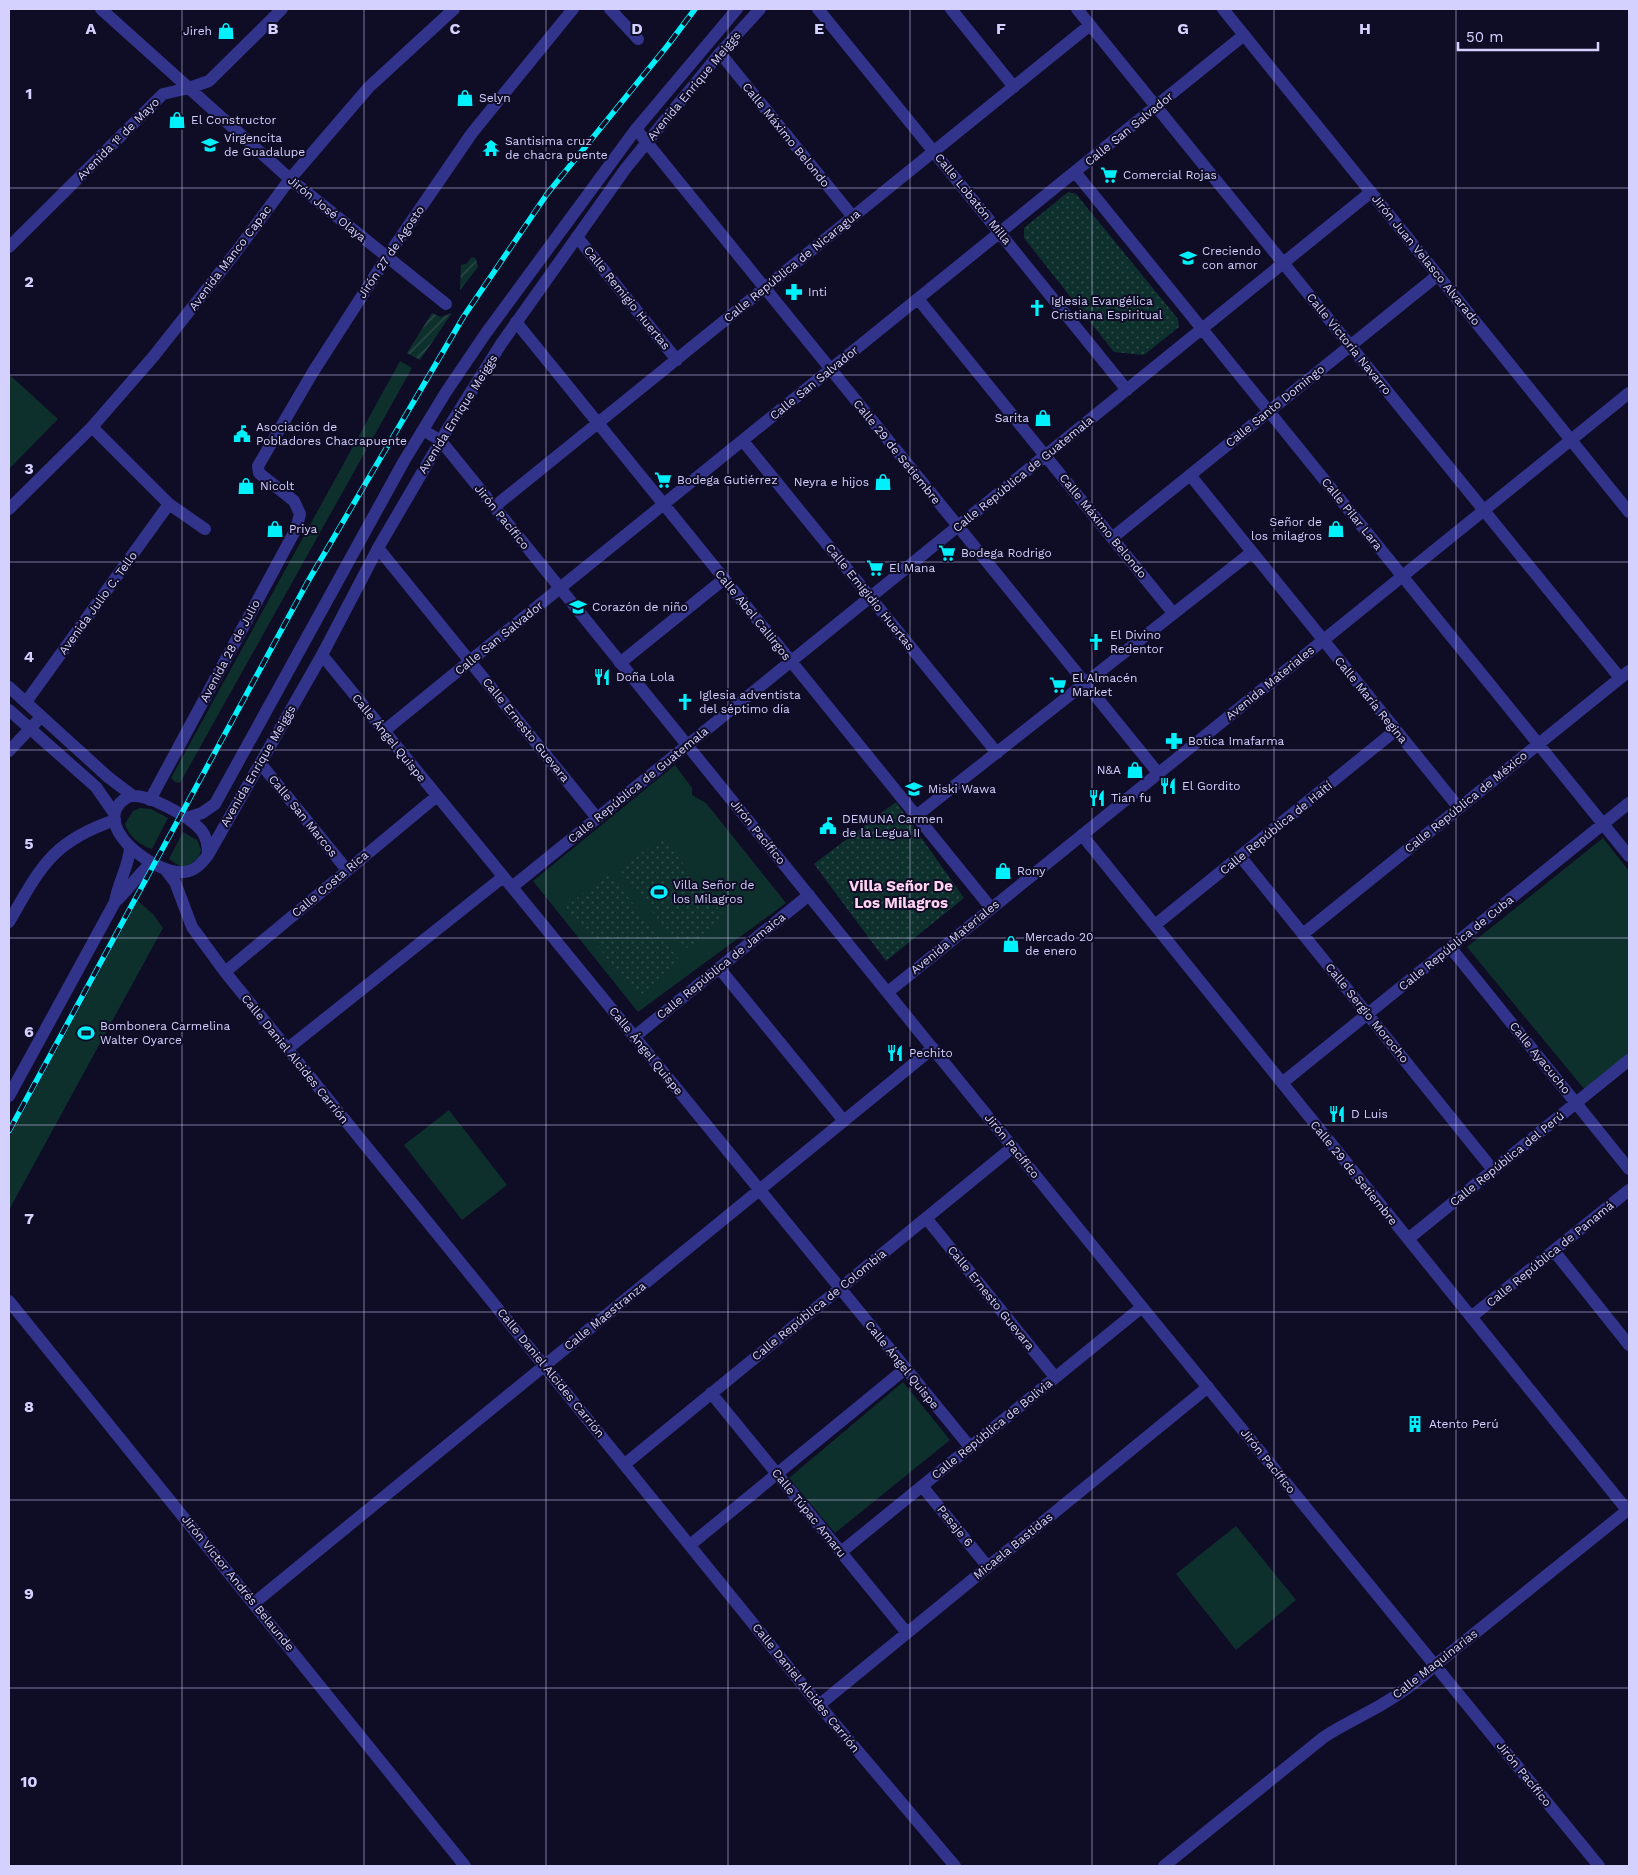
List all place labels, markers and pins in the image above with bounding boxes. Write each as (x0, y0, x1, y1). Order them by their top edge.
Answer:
shop icon: Jireh (216, 21, 236, 41)
place label: Jireh (183, 24, 212, 38)
shop icon: Selyn (455, 88, 475, 108)
place label: Selyn (479, 91, 511, 105)
shop icon: El Constructor (167, 110, 187, 130)
place label: El Constructor (191, 113, 276, 127)
place label: Virgencita de Guadalupe (224, 131, 305, 159)
place label: Santisima cruz de chacra puente (505, 134, 608, 162)
school or university icon: Virgencita de Guadalupe (200, 135, 220, 155)
temple icon: Santisima cruz de chacra puente (481, 138, 501, 158)
supermarket icon: Comercial Rojas (1099, 165, 1119, 185)
place label: Comercial Rojas (1123, 168, 1217, 182)
place label: Creciendo con amor (1202, 244, 1261, 272)
school or university icon: Creciendo con amor (1178, 248, 1198, 268)
pharmacy icon: Inti (784, 282, 804, 302)
place label: Inti (808, 285, 827, 299)
place label: Iglesia Evangélica Cristiana Espiritual (1051, 294, 1163, 322)
church icon: Iglesia Evangélica Cristiana Espiritual (1027, 298, 1047, 318)
shop icon: Sarita (1033, 408, 1053, 428)
place label: Sarita (995, 411, 1029, 425)
place label: Asociación de Pobladores Chacrapuente (256, 420, 407, 448)
public building icon: Asociación de Pobladores Chacrapuente (232, 424, 252, 444)
supermarket icon: Bodega Gutiérrez (653, 470, 673, 490)
shop icon: Neyra e hijos (873, 472, 893, 492)
place label: Bodega Gutiérrez (677, 473, 778, 487)
place label: Neyra e hijos (794, 475, 869, 489)
shop icon: Nicolt (236, 476, 256, 496)
place label: Nicolt (260, 479, 294, 493)
place label: Señor de los milagros (1251, 515, 1322, 543)
shop icon: Priya (265, 519, 285, 539)
shop icon: Señor de los milagros (1326, 519, 1346, 539)
place label: Priya (289, 522, 317, 536)
supermarket icon: Bodega Rodrigo (937, 543, 957, 563)
place label: Bodega Rodrigo (961, 546, 1052, 560)
supermarket icon: El Mana (865, 558, 885, 578)
place label: El Mana (889, 561, 935, 575)
school or university icon: Corazón de niño (568, 597, 588, 617)
place label: Corazón de niño (592, 600, 688, 614)
place label: El Divino Redentor (1110, 628, 1164, 656)
church icon: El Divino Redentor (1086, 632, 1106, 652)
restaurant icon: Doña Lola (592, 667, 612, 687)
place label: Doña Lola (616, 670, 675, 684)
place label: El Almacén Market (1072, 671, 1137, 699)
supermarket icon: El Almacén Market (1048, 675, 1068, 695)
place label: Iglesia adventista del séptimo día (699, 688, 801, 716)
church icon: Iglesia adventista del séptimo día (675, 692, 695, 712)
pharmacy icon: Botica Imafarma (1164, 731, 1184, 751)
place label: Botica Imafarma (1188, 734, 1285, 748)
shop icon: N&A (1125, 760, 1145, 780)
place label: N&A (1097, 763, 1121, 777)
restaurant icon: El Gordito (1158, 776, 1178, 796)
school or university icon: Miski Wawa (904, 779, 924, 799)
place label: El Gordito (1182, 779, 1241, 793)
place label: Miski Wawa (928, 782, 996, 796)
restaurant icon: Tian fu (1087, 788, 1107, 808)
place label: Tian fu (1111, 791, 1151, 805)
place label: DEMUNA Carmen de la Legua II (842, 812, 943, 840)
public building icon: DEMUNA Carmen de la Legua II (818, 816, 838, 836)
shop icon: Rony (993, 861, 1013, 881)
place label: Rony (1017, 864, 1046, 878)
place label: Villa Señor de los Milagros (673, 878, 754, 906)
sports icon: Villa Señor de los Milagros (649, 882, 669, 902)
place label: Mercado 20 de enero (1025, 930, 1094, 958)
shop icon: Mercado 20 de enero (1001, 934, 1021, 954)
place label: Bombonera Carmelina Walter Oyarce (100, 1019, 230, 1047)
sports icon: Bombonera Carmelina Walter Oyarce (76, 1023, 96, 1043)
restaurant icon: Pechito (885, 1043, 905, 1063)
place label: Pechito (909, 1046, 953, 1060)
restaurant icon: D Luis (1327, 1104, 1347, 1124)
place label: D Luis (1351, 1107, 1388, 1121)
building icon: Atento Perú (1405, 1414, 1425, 1434)
place label: Atento Perú (1429, 1417, 1499, 1431)

